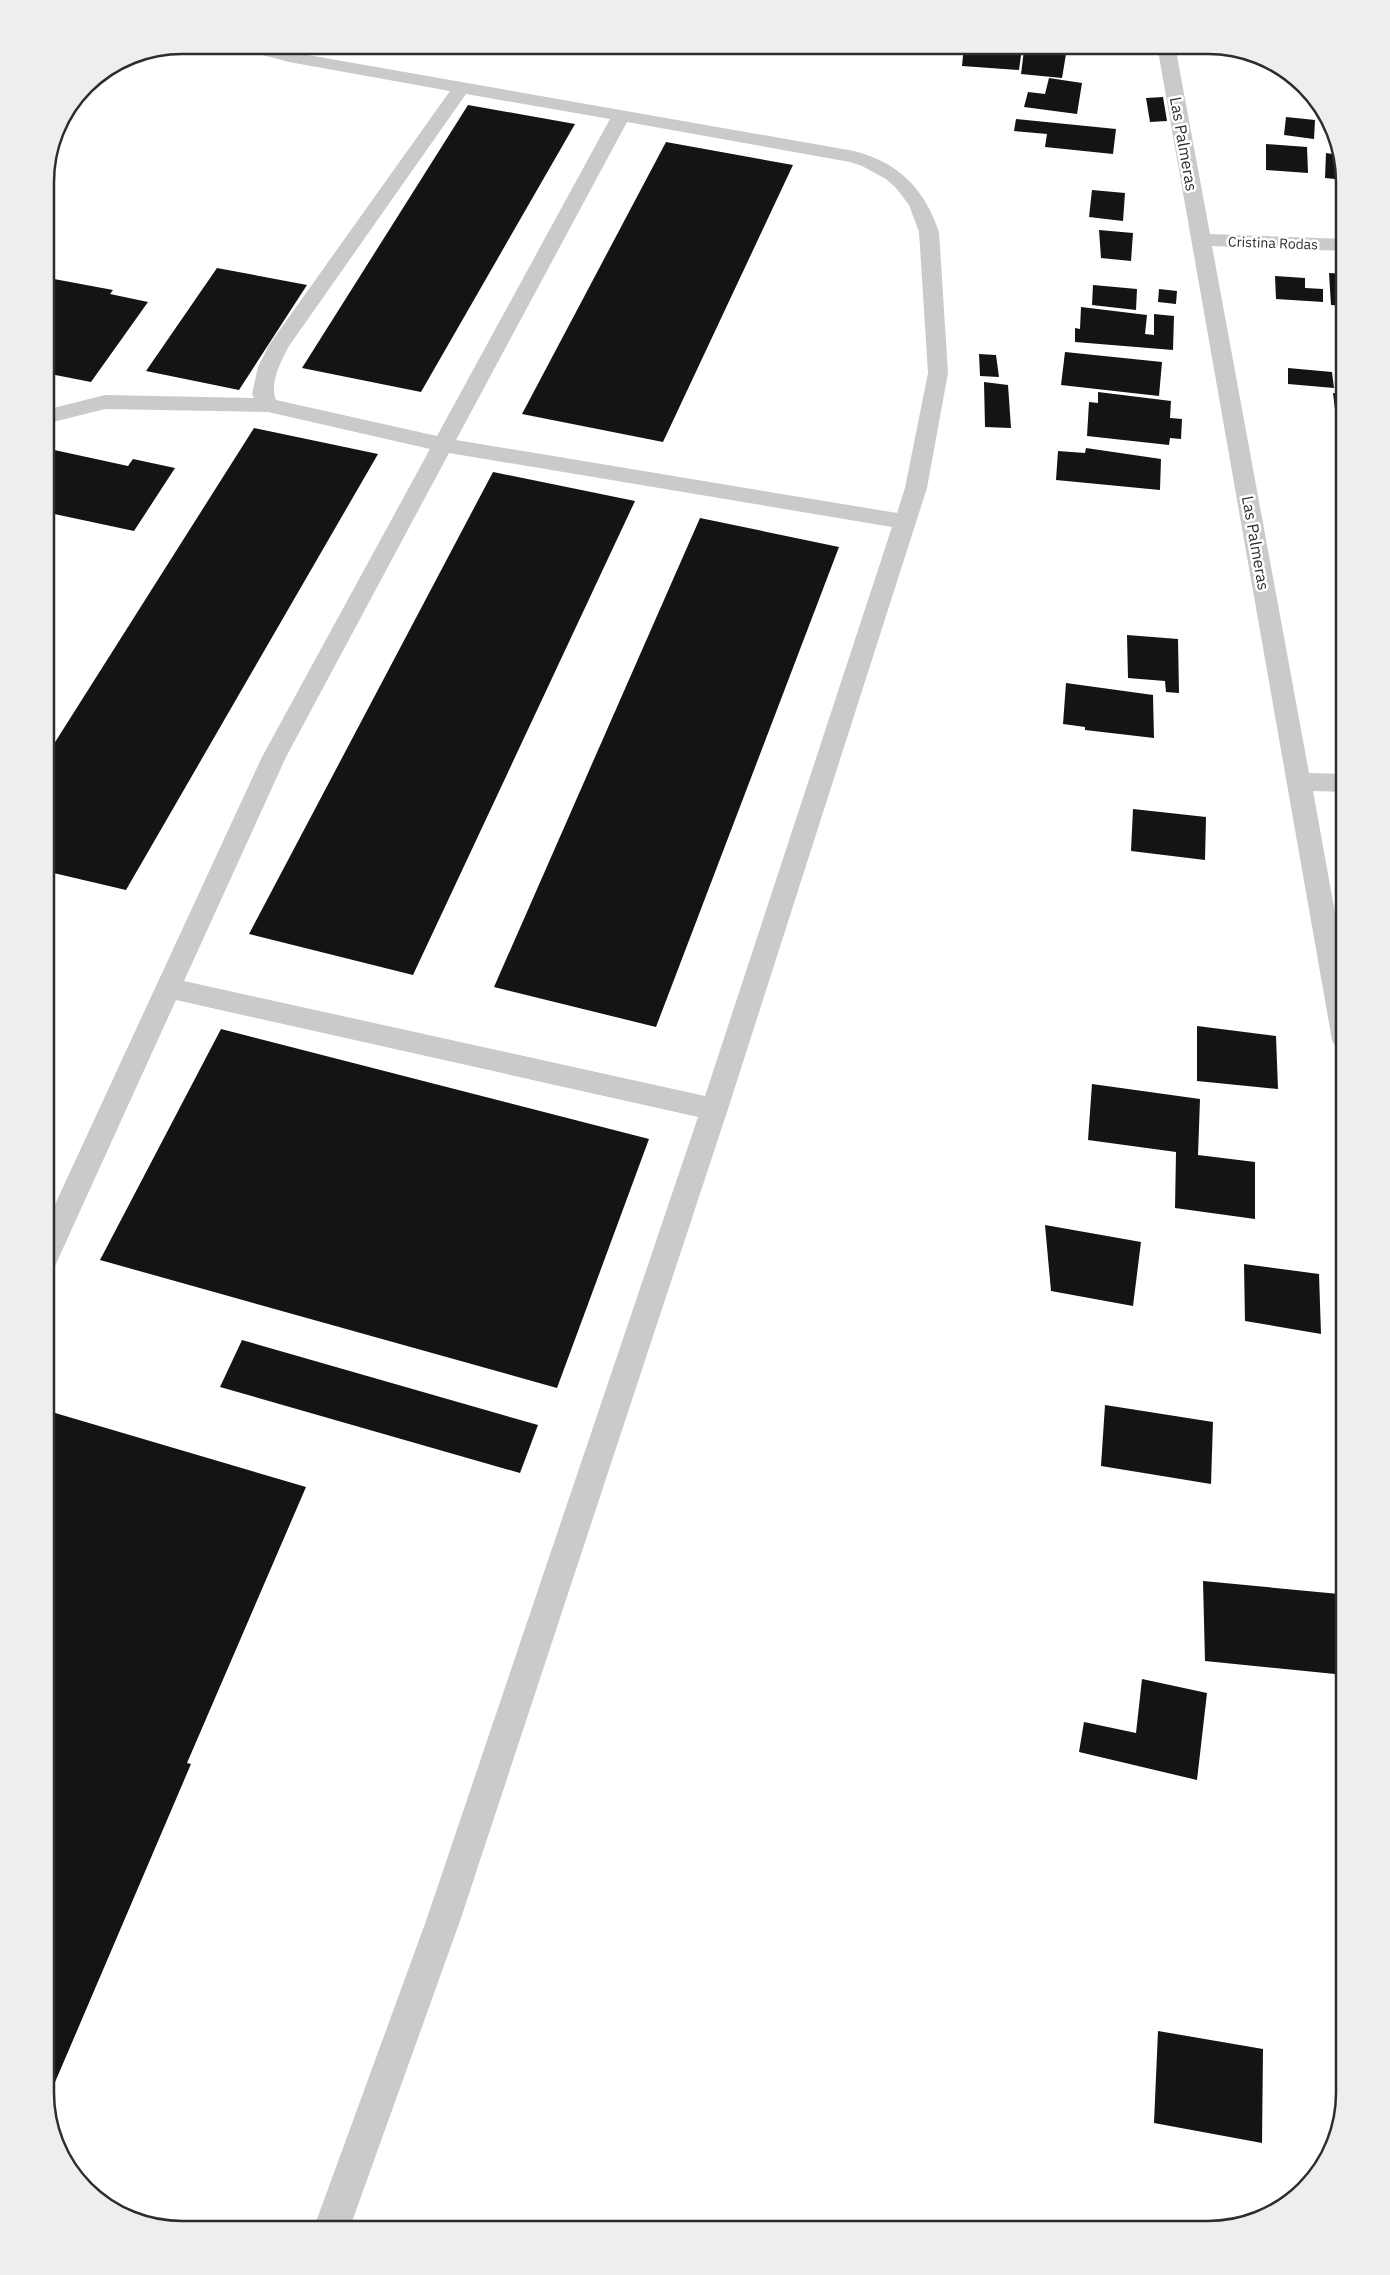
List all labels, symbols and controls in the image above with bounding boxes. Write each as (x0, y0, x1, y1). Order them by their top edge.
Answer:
street label: Las Palmeras (1166, 95, 1202, 193)
street label: Cristina Rodas (1228, 232, 1319, 254)
street label: Las Palmeras (1238, 494, 1274, 592)

